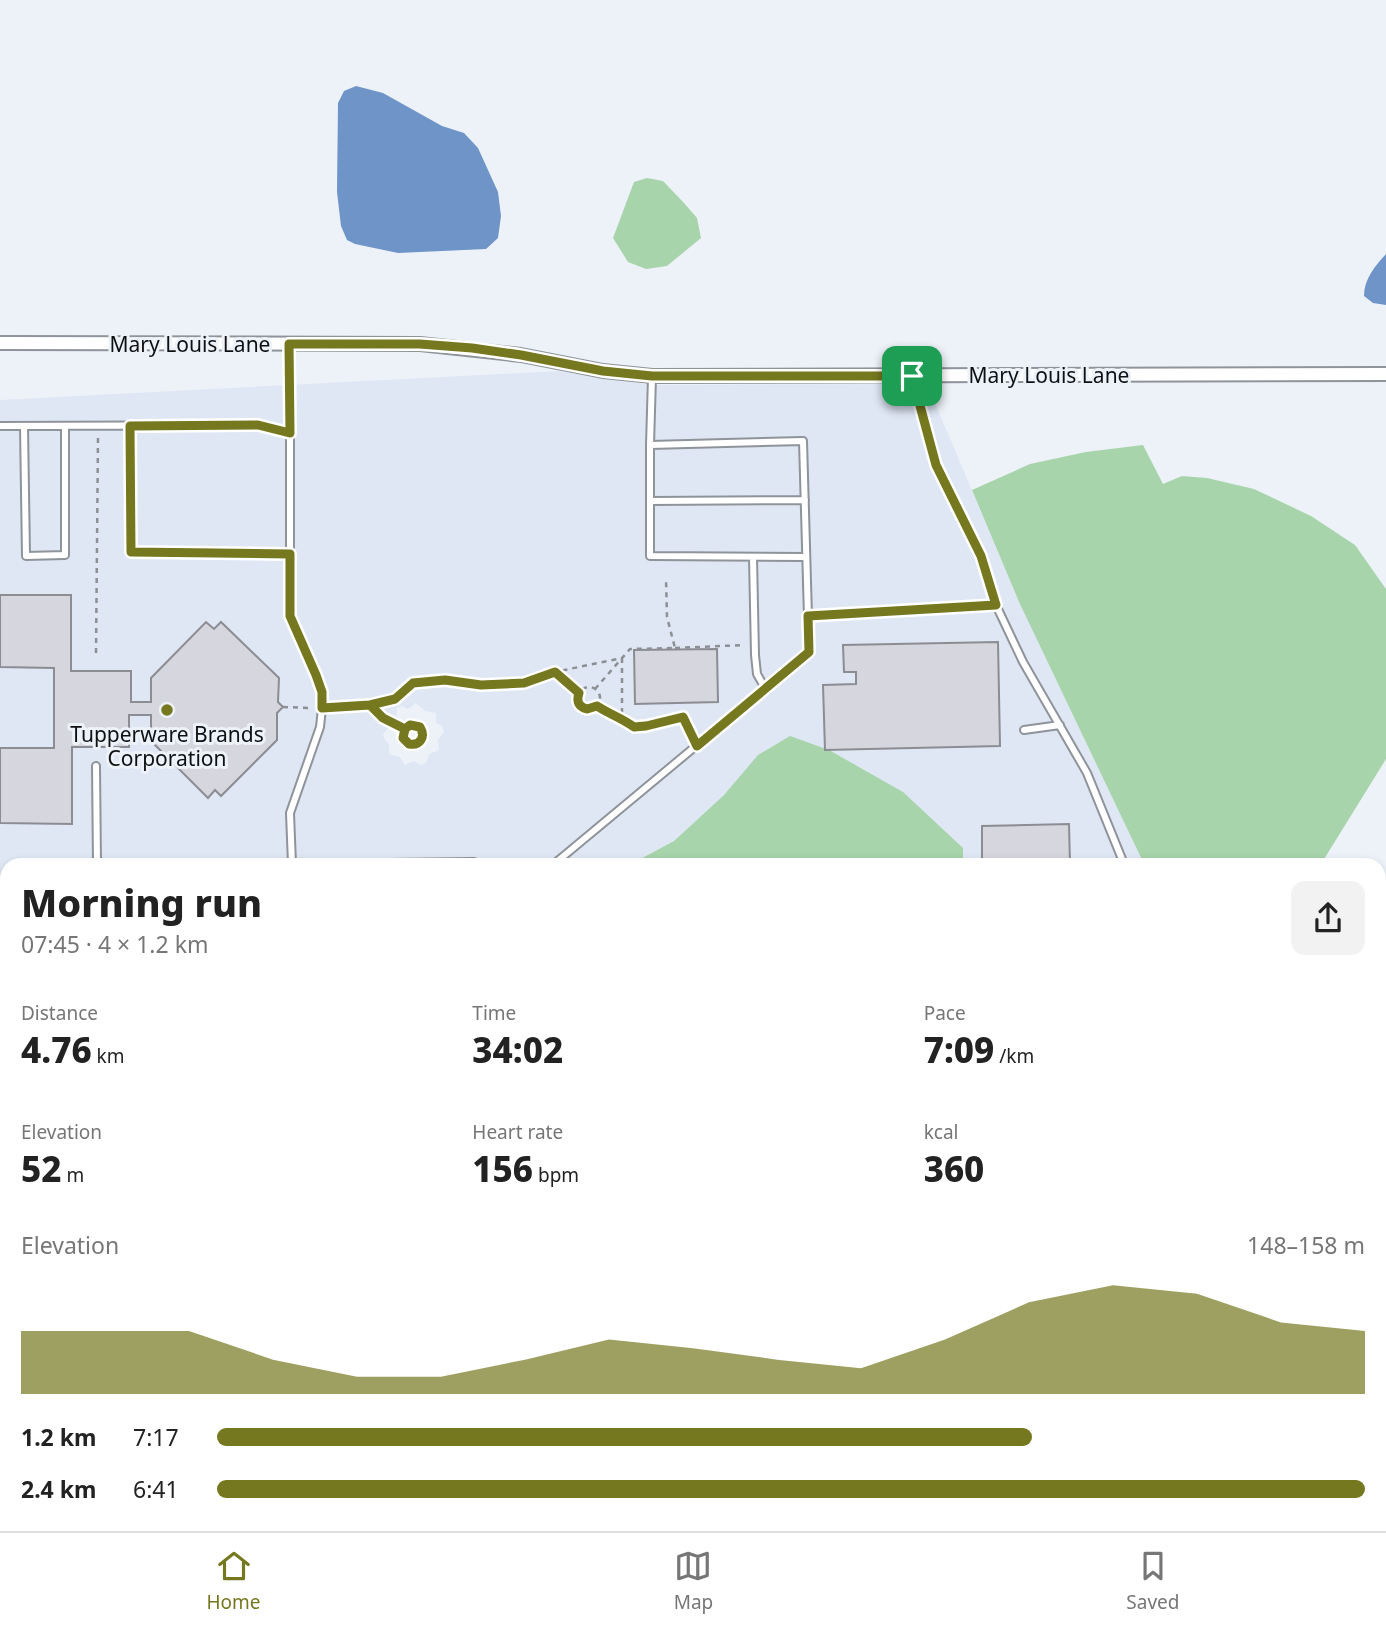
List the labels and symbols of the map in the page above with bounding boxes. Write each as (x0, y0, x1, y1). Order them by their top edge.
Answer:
street label: Mary Louis Lane (110, 330, 270, 358)
pin (882, 346, 942, 406)
street label: Mary Louis Lane (969, 361, 1129, 389)
marker: Tupperware Brands Corporation (159, 702, 175, 718)
place label: Tupperware Brands Corporation (70, 720, 264, 772)

